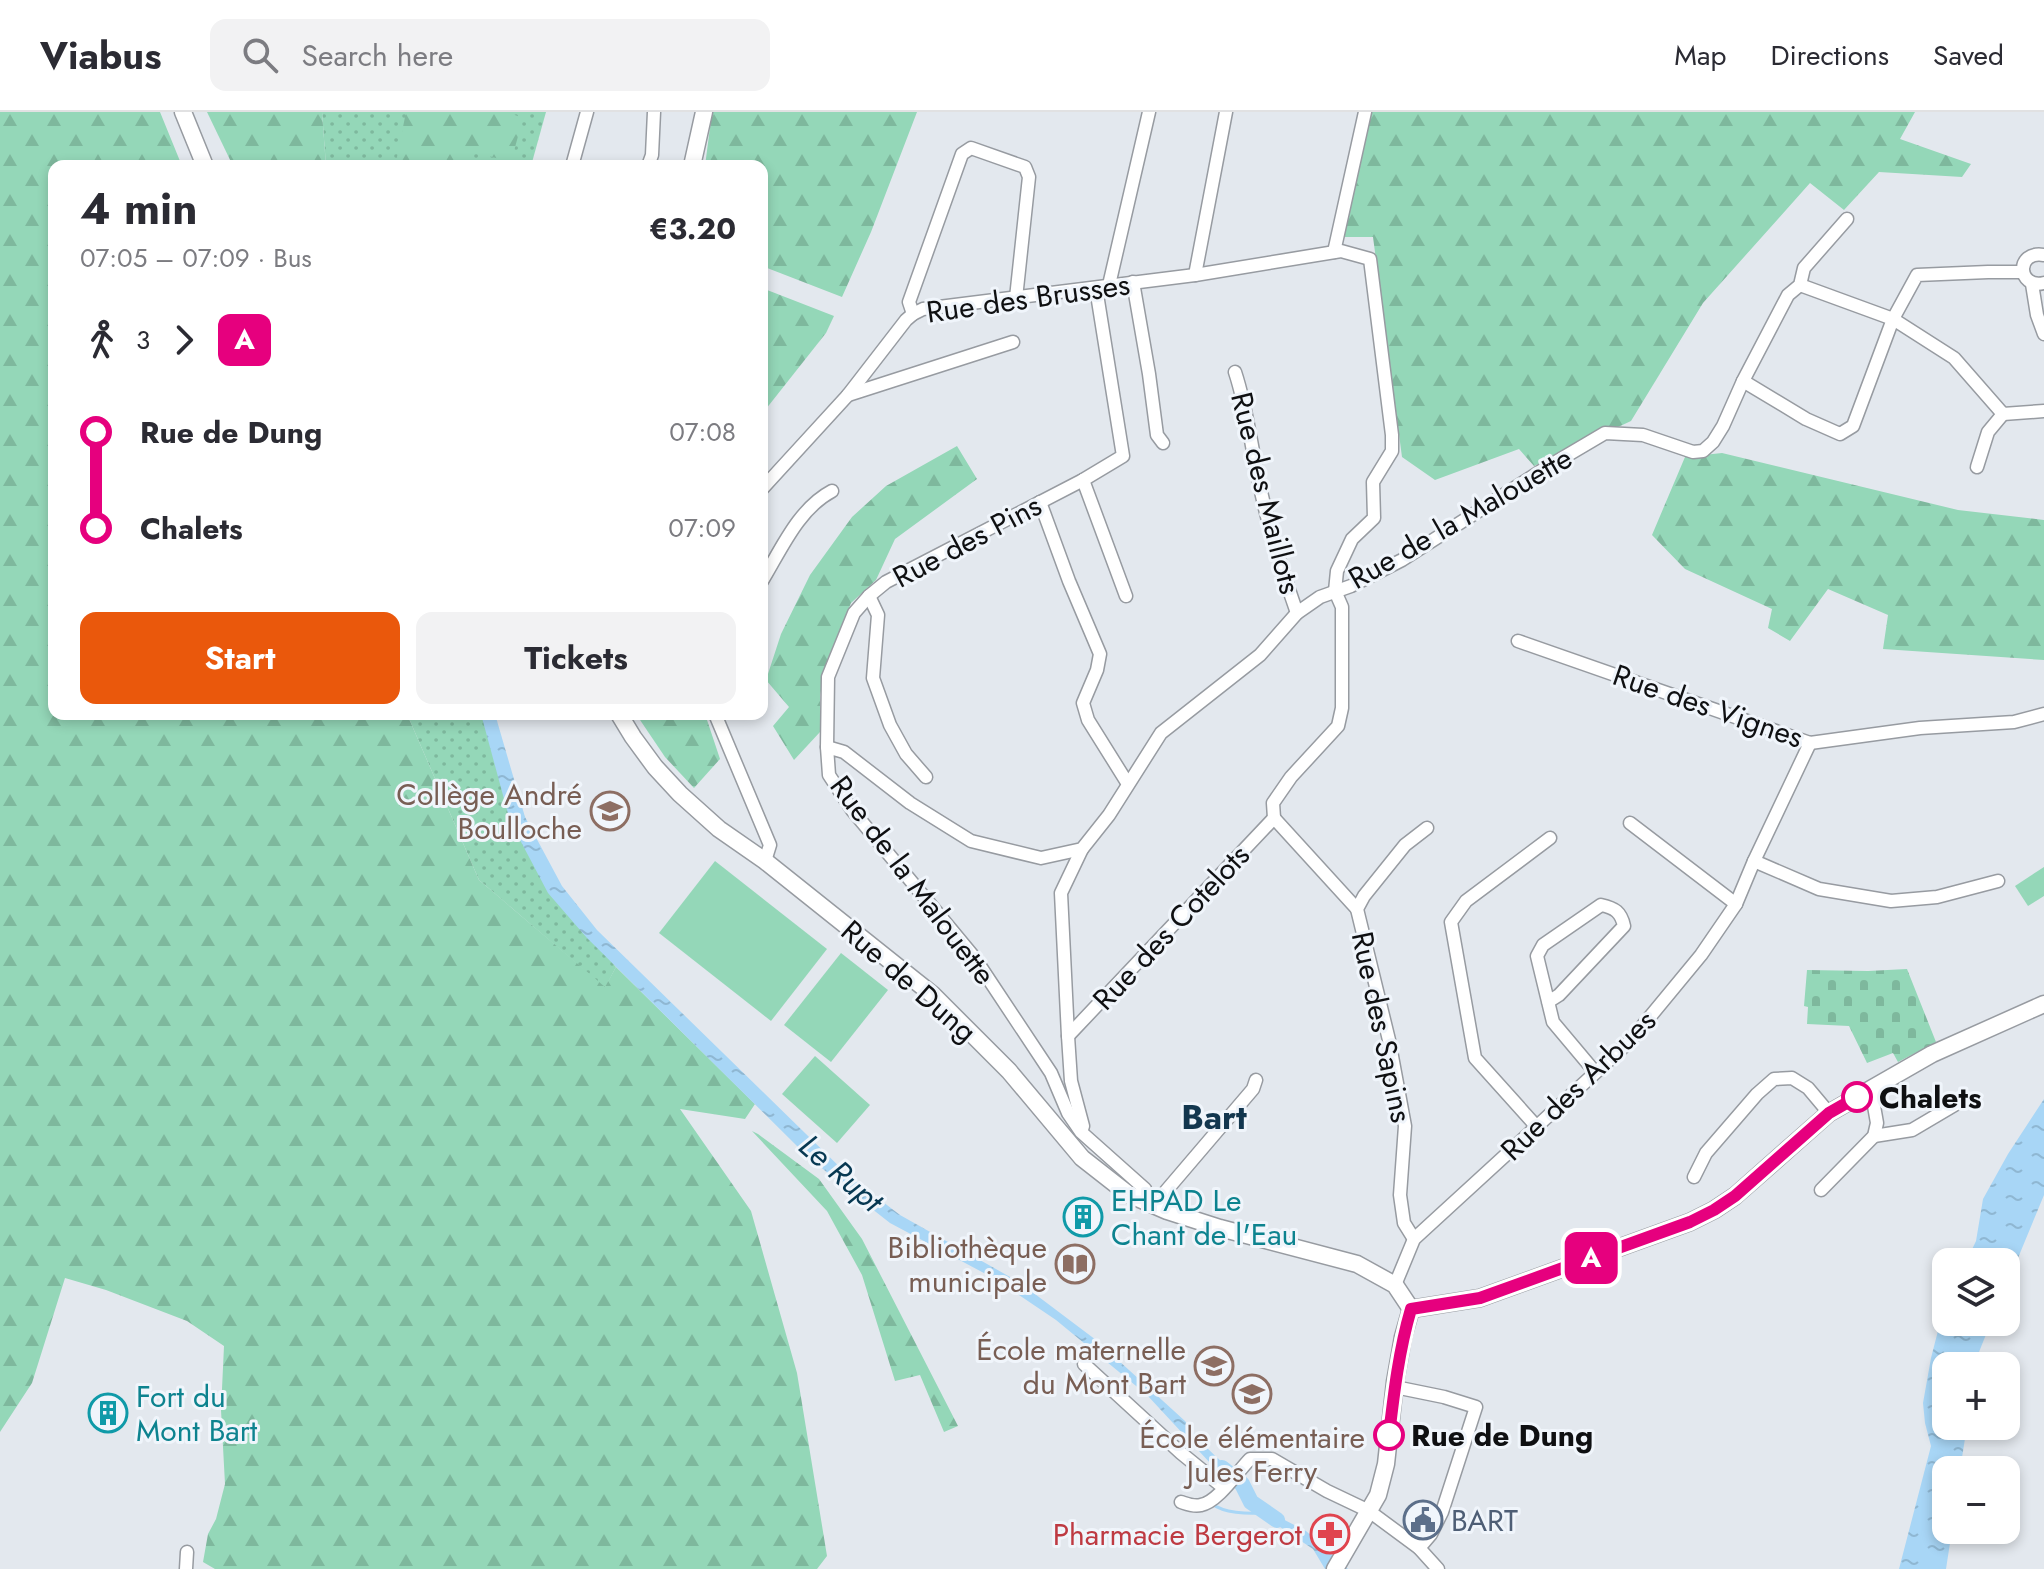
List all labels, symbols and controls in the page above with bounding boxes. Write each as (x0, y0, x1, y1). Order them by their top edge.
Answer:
search box (210, 19, 770, 91)
text: Viabus (40, 28, 162, 83)
icon: search (238, 33, 282, 77)
text: Search here (302, 34, 453, 77)
text: Map (1674, 35, 1726, 76)
text: Directions (1770, 35, 1889, 76)
text: Saved (1933, 35, 2004, 76)
text: 4 min (80, 177, 197, 241)
text: €3.20 (649, 207, 736, 250)
text: 07:05 – 07:09 · Bus (80, 239, 312, 277)
street label: Rue des Brusses (923, 262, 1133, 334)
icon: walk (80, 318, 124, 362)
icon: forward (162, 318, 206, 362)
text: A (234, 319, 255, 360)
text: 3 (136, 321, 150, 359)
street label: Rue des Maillots (1220, 388, 1312, 598)
text: Rue de Dung (140, 411, 322, 454)
text: 07:08 (669, 413, 736, 451)
street label: Rue de la Malouette (1340, 436, 1580, 600)
street label: Rue des Pins (885, 484, 1049, 598)
text: Chalets (140, 507, 243, 550)
text: 07:09 (668, 509, 736, 547)
button: Start (80, 612, 400, 704)
button: Tickets (416, 612, 736, 704)
street label: Rue des Vignes (1607, 653, 1809, 759)
street label: Rue de la Malouette (820, 766, 1006, 994)
place label: Collège André Boulloche (396, 773, 582, 850)
school or university icon: Collège André Boulloche (589, 790, 631, 832)
street label: Rue des Cotelots (1083, 835, 1259, 1019)
street label: Rue de Dung (832, 910, 986, 1052)
street label: Rue des Sapins (1341, 928, 1423, 1126)
street label: Rue des Arbues (1491, 1000, 1665, 1170)
place label: Chalets (1879, 1076, 1982, 1119)
marker: Chalets (1842, 1082, 1872, 1112)
district label: Bart (1181, 1093, 1247, 1142)
water label: Le Rupt (789, 1123, 895, 1224)
place label: EHPAD Le Chant de l'Eau (1111, 1179, 1297, 1256)
building icon: EHPAD Le Chant de l'Eau (1062, 1196, 1104, 1238)
place label: Bibliothèque municipale (888, 1226, 1047, 1303)
line badge: A (1565, 1232, 1617, 1284)
text: A (1581, 1237, 1601, 1278)
library icon: Bibliothèque municipale (1054, 1243, 1096, 1285)
map controls (1932, 1248, 2020, 1544)
button: layers (1932, 1248, 2020, 1336)
place label: École maternelle du Mont Bart (976, 1328, 1187, 1405)
school or university icon: École maternelle du Mont Bart (1193, 1345, 1235, 1387)
button: + (1932, 1352, 2020, 1440)
school or university icon: École élémentaire Jules Ferry (1231, 1373, 1273, 1415)
place label: Fort du Mont Bart (136, 1375, 258, 1452)
building icon: Fort du Mont Bart (87, 1392, 129, 1434)
place label: Rue de Dung (1411, 1414, 1593, 1457)
place label: École élémentaire Jules Ferry (1139, 1416, 1365, 1493)
marker: Rue de Dung (1374, 1420, 1404, 1450)
button: − (1932, 1456, 2020, 1544)
public building icon: BART (1402, 1499, 1444, 1541)
place label: BART (1451, 1499, 1518, 1542)
place label: Pharmacie Bergerot (1053, 1513, 1303, 1556)
pharmacy icon: Pharmacie Bergerot (1309, 1513, 1351, 1555)

